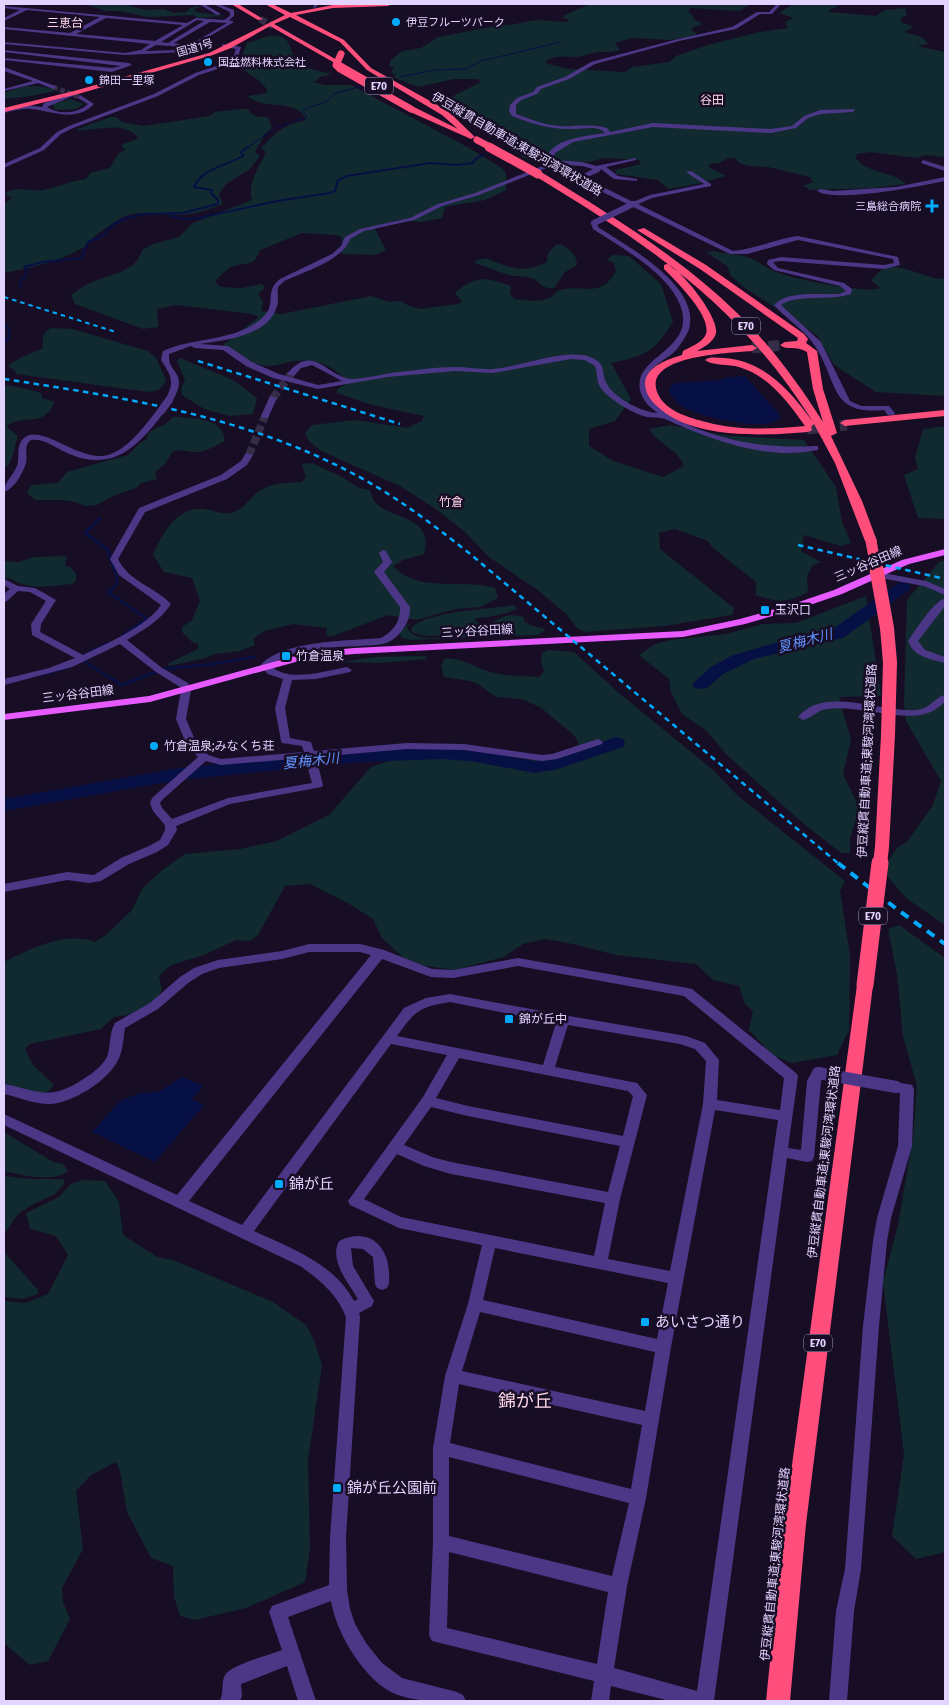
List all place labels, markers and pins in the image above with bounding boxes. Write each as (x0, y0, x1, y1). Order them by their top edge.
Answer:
marker: 伊豆フルーツパーク (390, 16, 402, 28)
place label: 伊豆フルーツパーク (406, 16, 505, 29)
marker: 国益燃料株式会社 (202, 56, 214, 68)
place label: 国益燃料株式会社 (218, 56, 306, 69)
marker: 錦田一里塚 (83, 74, 95, 86)
place label: 錦田一里塚 (99, 74, 154, 87)
marker: 三島総合病院 (925, 199, 939, 213)
place label: 三島総合病院 (855, 200, 921, 213)
place label: 玉沢口 (775, 603, 811, 617)
marker: 玉沢口 (759, 604, 771, 616)
place label: 竹倉温泉 (296, 649, 344, 663)
marker: 竹倉温泉 (280, 650, 292, 662)
place label: 竹倉温泉;みなくち荘 (164, 739, 275, 753)
marker: 竹倉温泉;みなくち荘 (148, 740, 160, 752)
place label: 錦が丘中 (519, 1012, 567, 1026)
marker: 錦が丘中 (503, 1013, 515, 1025)
place label: 錦が丘 (289, 1175, 334, 1193)
marker: 錦が丘 (273, 1178, 285, 1190)
place label: あいさつ通り (655, 1313, 745, 1331)
marker: あいさつ通り (639, 1316, 651, 1328)
place label: 錦が丘公園前 (347, 1479, 437, 1497)
marker: 錦が丘公園前 (331, 1482, 343, 1494)

